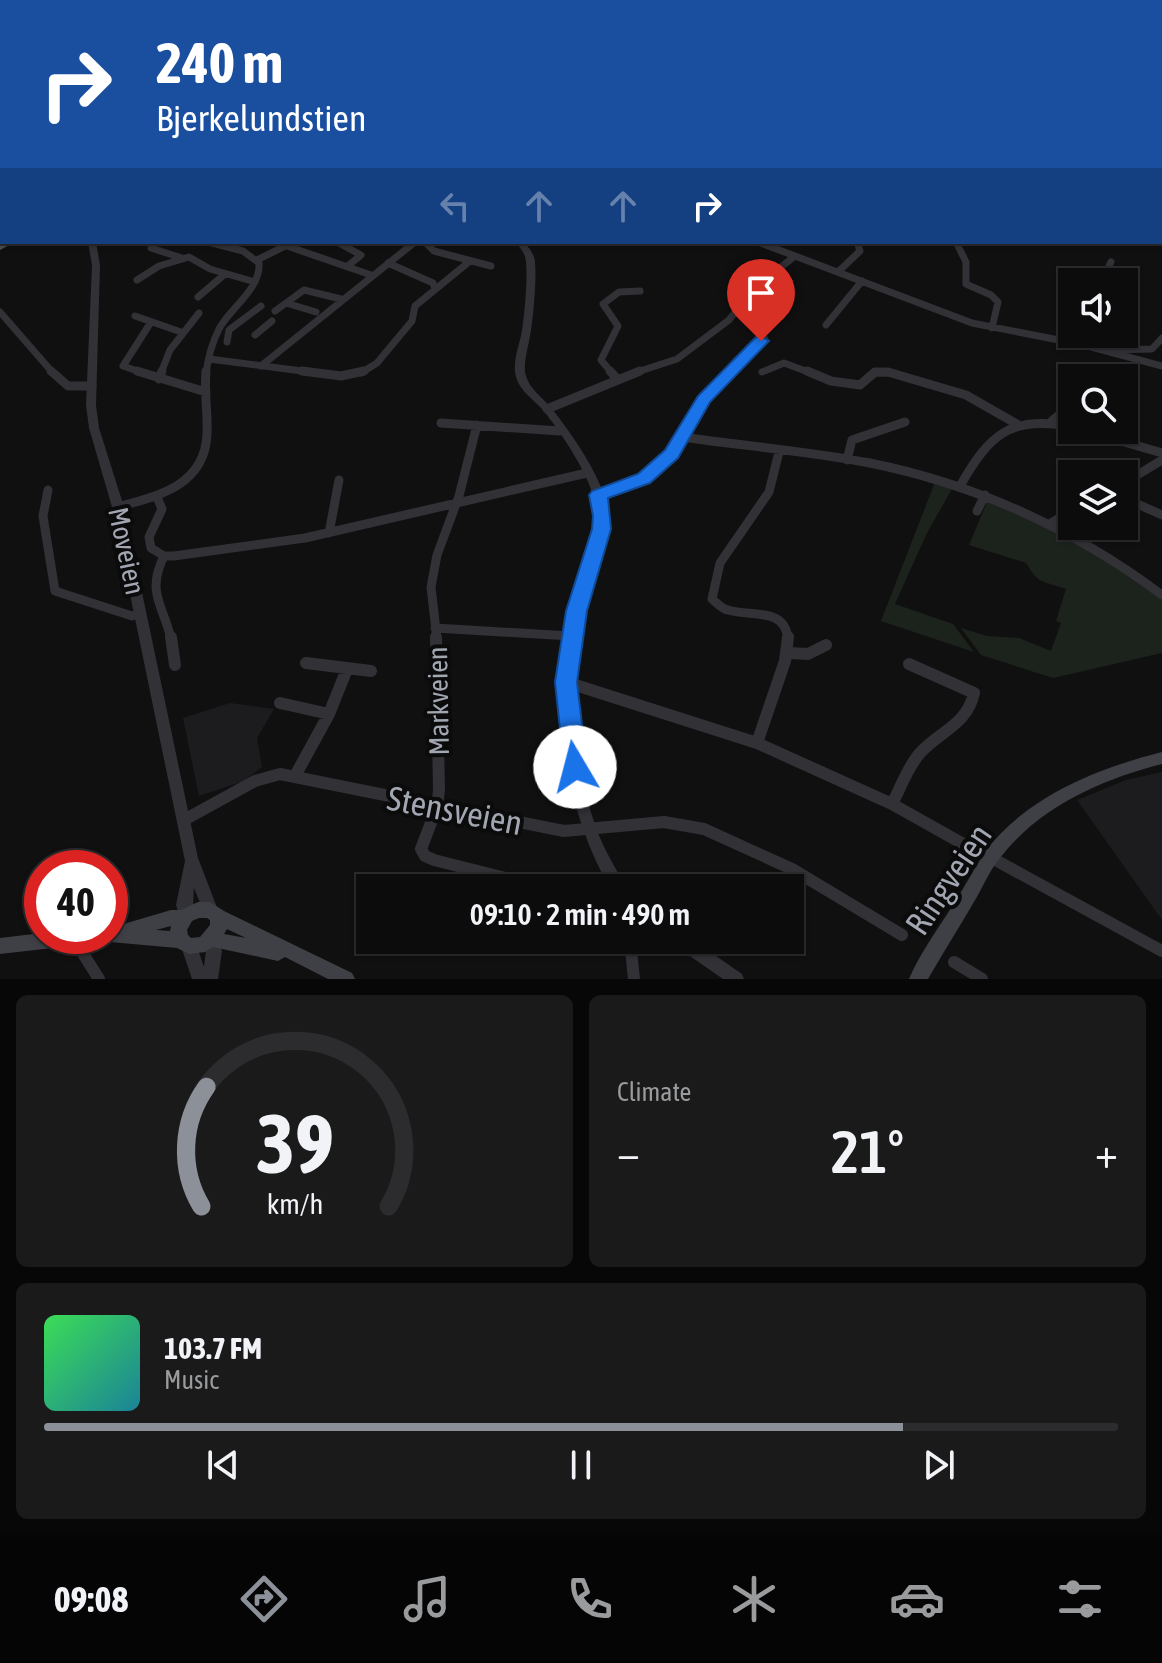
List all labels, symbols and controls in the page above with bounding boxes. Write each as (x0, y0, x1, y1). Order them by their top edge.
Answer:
text: 240 m (156, 31, 283, 95)
icon: right (24, 32, 128, 136)
text: Bjerkelundstien (156, 97, 366, 139)
icon: left (433, 184, 477, 228)
icon: ahead (517, 184, 561, 228)
icon: ahead (601, 184, 645, 228)
icon: right (685, 184, 729, 228)
pin (727, 259, 795, 341)
map controls (1058, 268, 1138, 540)
button: sound (1058, 268, 1138, 348)
icon: arrive (739, 271, 783, 315)
button: search (1058, 364, 1138, 444)
button: layers (1058, 460, 1138, 540)
street label: Moveien (102, 504, 152, 598)
street label: Markveien (421, 646, 455, 756)
position arrow (533, 725, 617, 809)
street label: Stensveien (384, 778, 526, 842)
street label: Ringveien (897, 816, 999, 942)
speed limit sign: 40 (24, 850, 128, 954)
text: 09:10 · 2 min · 490 m (470, 897, 690, 931)
text: Climate (617, 1077, 691, 1107)
text: 39 (255, 1095, 334, 1191)
text: 21° (831, 1117, 904, 1186)
text: − (617, 1127, 640, 1177)
text: + (1095, 1127, 1118, 1177)
text: km/h (266, 1187, 323, 1220)
text: 103.7 FM (164, 1331, 262, 1365)
text: Music (164, 1365, 219, 1395)
icon: previous (201, 1443, 245, 1487)
icon: pause (559, 1443, 603, 1487)
icon: next (917, 1443, 961, 1487)
icon: directions (236, 1571, 292, 1627)
icon: music (399, 1571, 455, 1627)
icon: phone (562, 1571, 618, 1627)
icon: climate (726, 1571, 782, 1627)
icon: car (889, 1571, 945, 1627)
icon: filters (1052, 1571, 1108, 1627)
text: 09:08 (54, 1578, 128, 1620)

